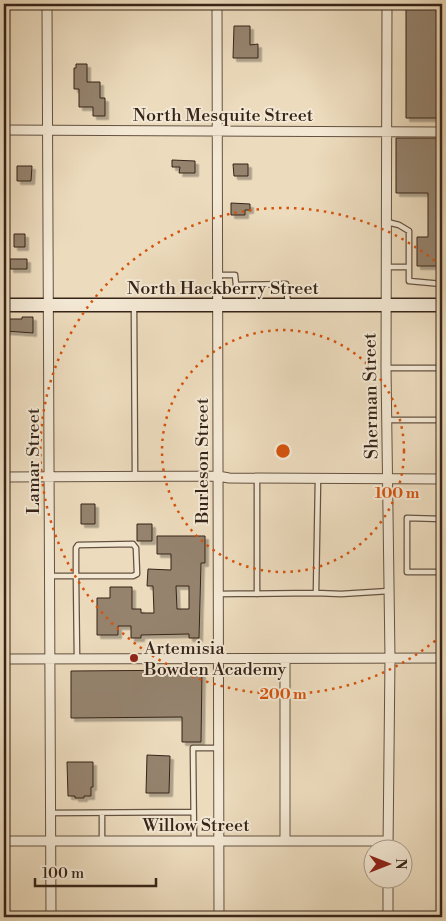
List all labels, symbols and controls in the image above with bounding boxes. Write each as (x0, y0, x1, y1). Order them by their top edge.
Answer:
street label: North Mesquite Street (133, 104, 314, 127)
street label: North Hackberry Street (127, 277, 320, 300)
street label: Sherman Street (358, 332, 384, 459)
street label: Burleson Street (191, 397, 214, 525)
street label: Lamar Street (22, 407, 45, 514)
centre of rings (274, 442, 292, 460)
text: 100 m (375, 484, 420, 503)
place label: Artemisia Bowden Academy (143, 637, 287, 681)
marker: Artemisia Bowden Academy (128, 652, 140, 664)
text: 200 m (259, 685, 307, 704)
street label: Willow Street (141, 814, 250, 837)
north arrow (364, 838, 414, 888)
scale bar (35, 856, 156, 888)
text: N (391, 858, 409, 870)
text: 100 m (42, 864, 84, 883)

